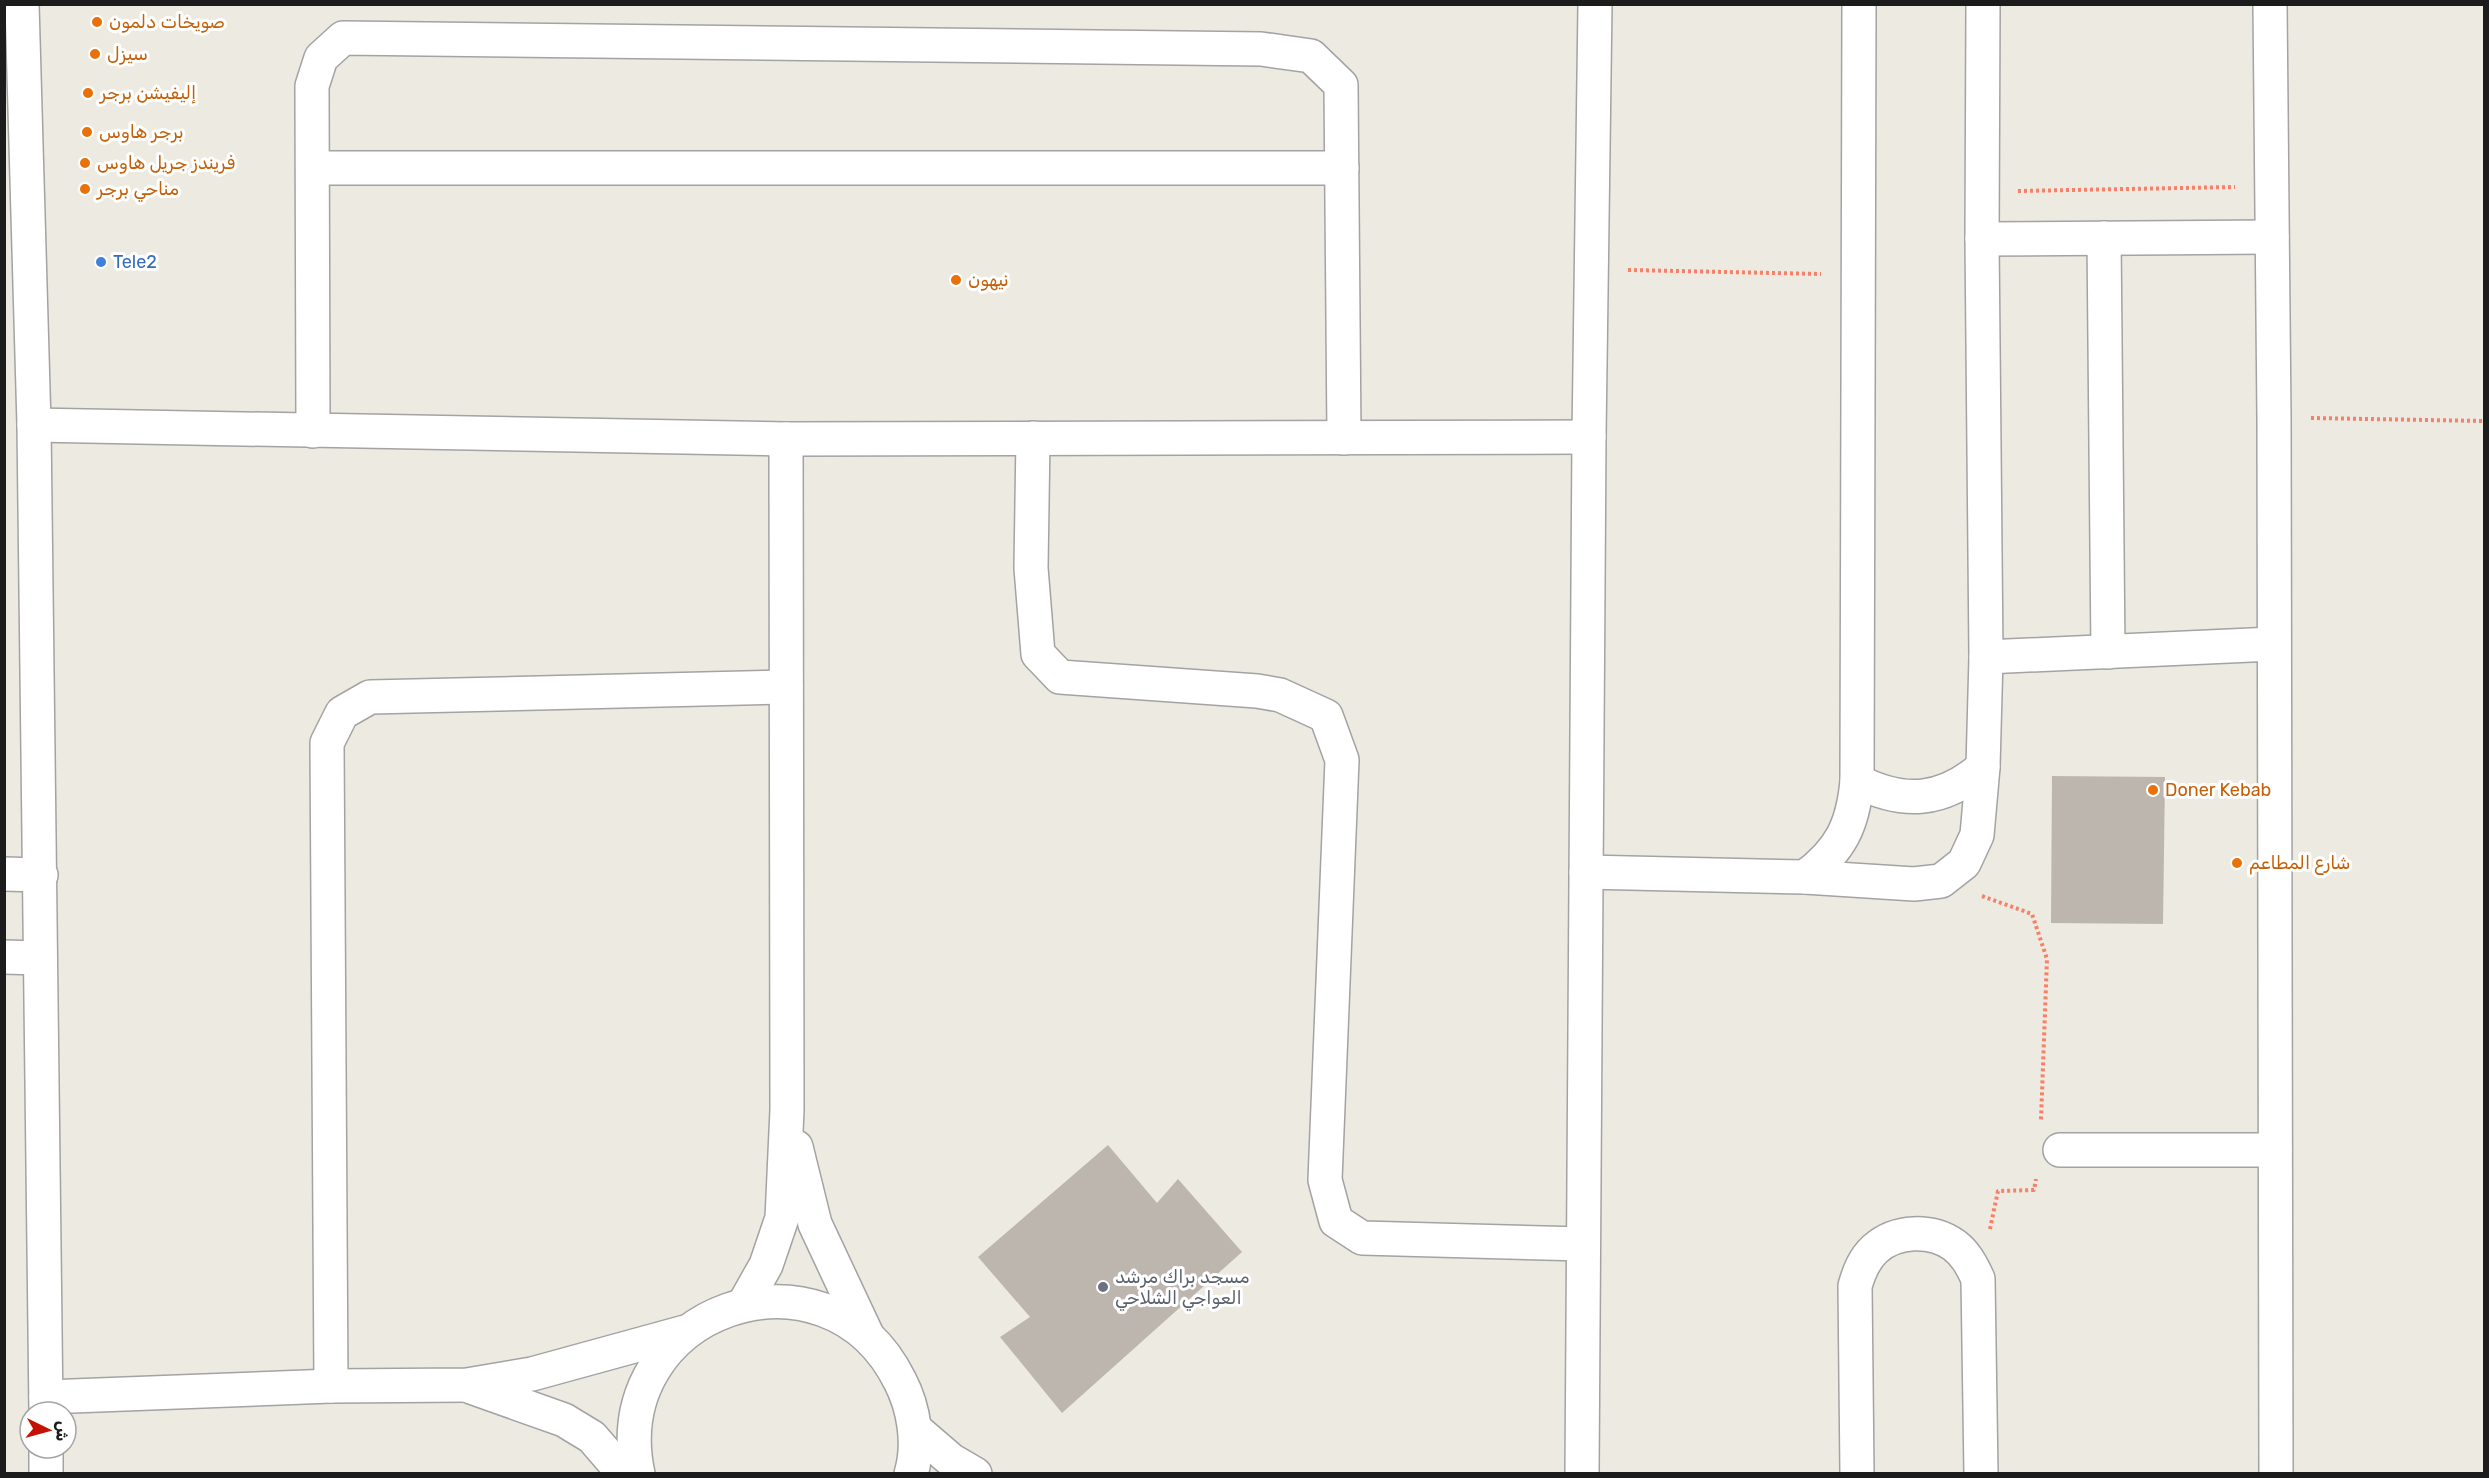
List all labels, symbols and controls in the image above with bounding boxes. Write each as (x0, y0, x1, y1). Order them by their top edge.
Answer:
place label: صويخات دلمون (109, 11, 225, 33)
marker: صويخات دلمون (90, 15, 104, 29)
place label: سيزل (107, 43, 148, 65)
marker: سيزل (88, 47, 102, 61)
place label: إليفيشن برجر (99, 82, 196, 104)
marker: إليفيشن برجر (81, 86, 95, 100)
place label: برجر هاوس (99, 121, 184, 143)
marker: برجر هاوس (80, 125, 94, 139)
place label: فريندز جريل هاوس (97, 152, 235, 174)
marker: فريندز جريل هاوس (78, 156, 92, 170)
place label: مناحي برجر (96, 178, 179, 202)
marker: مناحي برجر (78, 182, 92, 196)
place label: Tele2 (113, 251, 157, 273)
marker: Tele2 (94, 255, 108, 269)
place label: نيهون (968, 269, 1009, 291)
marker: نيهون (949, 273, 963, 287)
place label: Doner Kebab (2165, 779, 2271, 801)
marker: Doner Kebab (2146, 783, 2160, 797)
place label: شارع المطاعم (2249, 852, 2350, 875)
marker: شارع المطاعم (2230, 856, 2244, 870)
place label: مسجد براك مرشد العواجي الشلاحي (1115, 1266, 1250, 1311)
marker: مسجد براك مرشد العواجي الشلاحي (1096, 1280, 1110, 1294)
north arrow (18, 1400, 78, 1460)
text: ش (52, 1420, 73, 1442)

